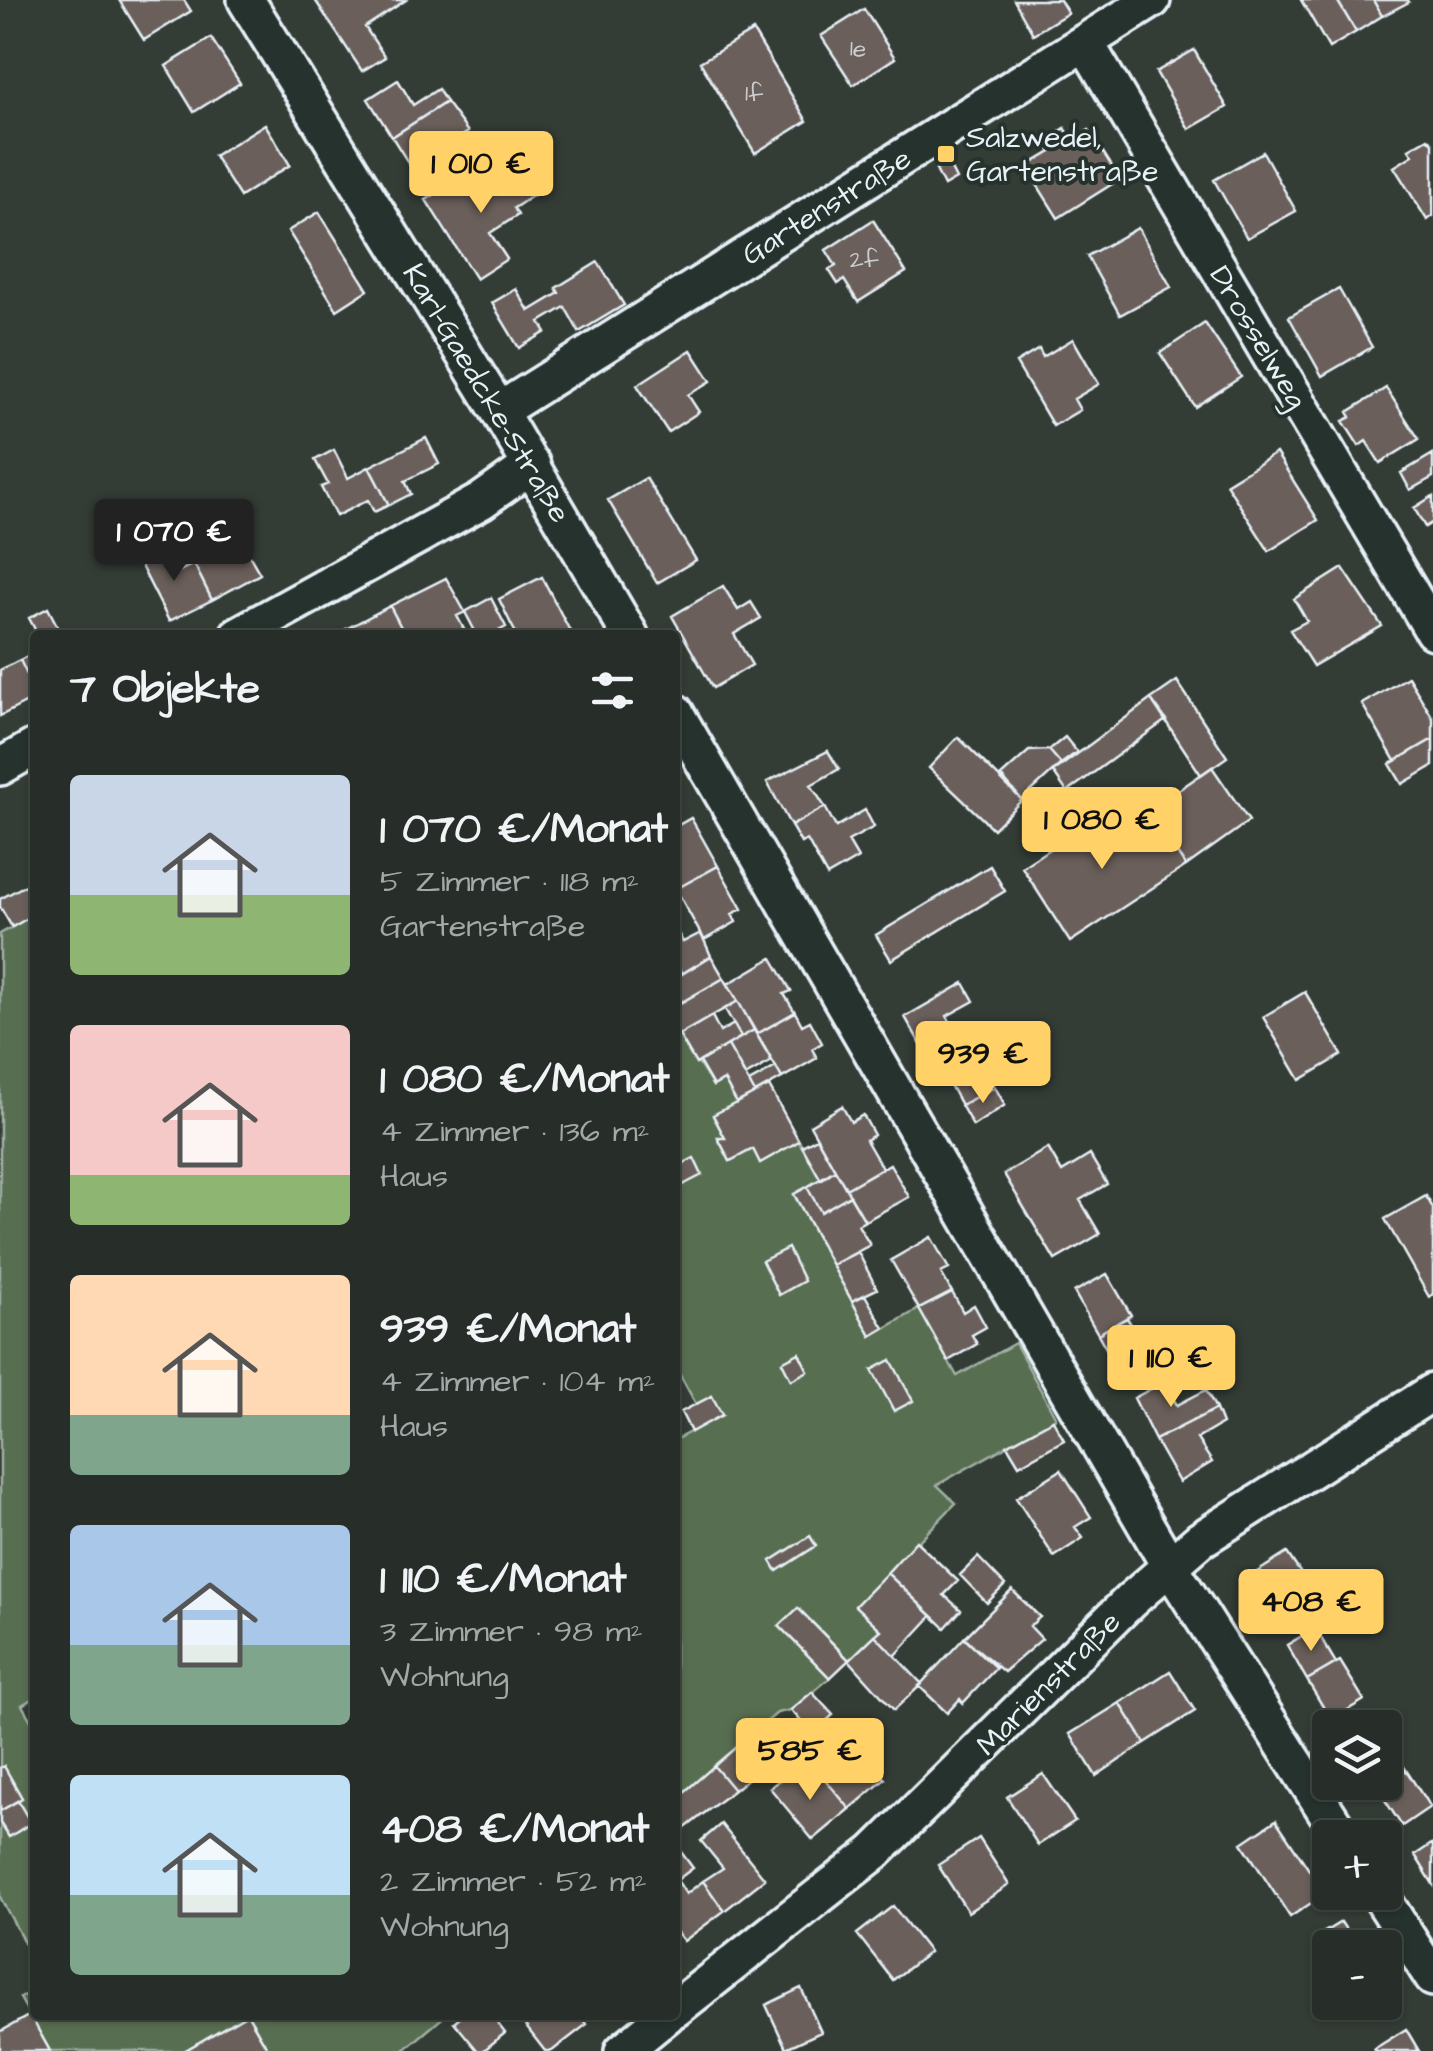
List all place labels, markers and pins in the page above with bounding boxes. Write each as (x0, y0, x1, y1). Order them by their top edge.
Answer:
place label: Salzwedel, Gartenstraße (966, 117, 1159, 193)
pin: 1 010 € (389, 131, 573, 216)
marker: Salzwedel, Gartenstraße (935, 143, 957, 165)
pin: 1 070 € (82, 499, 266, 584)
pin: 1 080 € (1010, 787, 1194, 872)
pin: 939 € (913, 1021, 1053, 1106)
pin: 1 110 € (1079, 1325, 1263, 1410)
pin: 408 € (1241, 1569, 1381, 1654)
pin: 585 € (740, 1718, 880, 1803)

